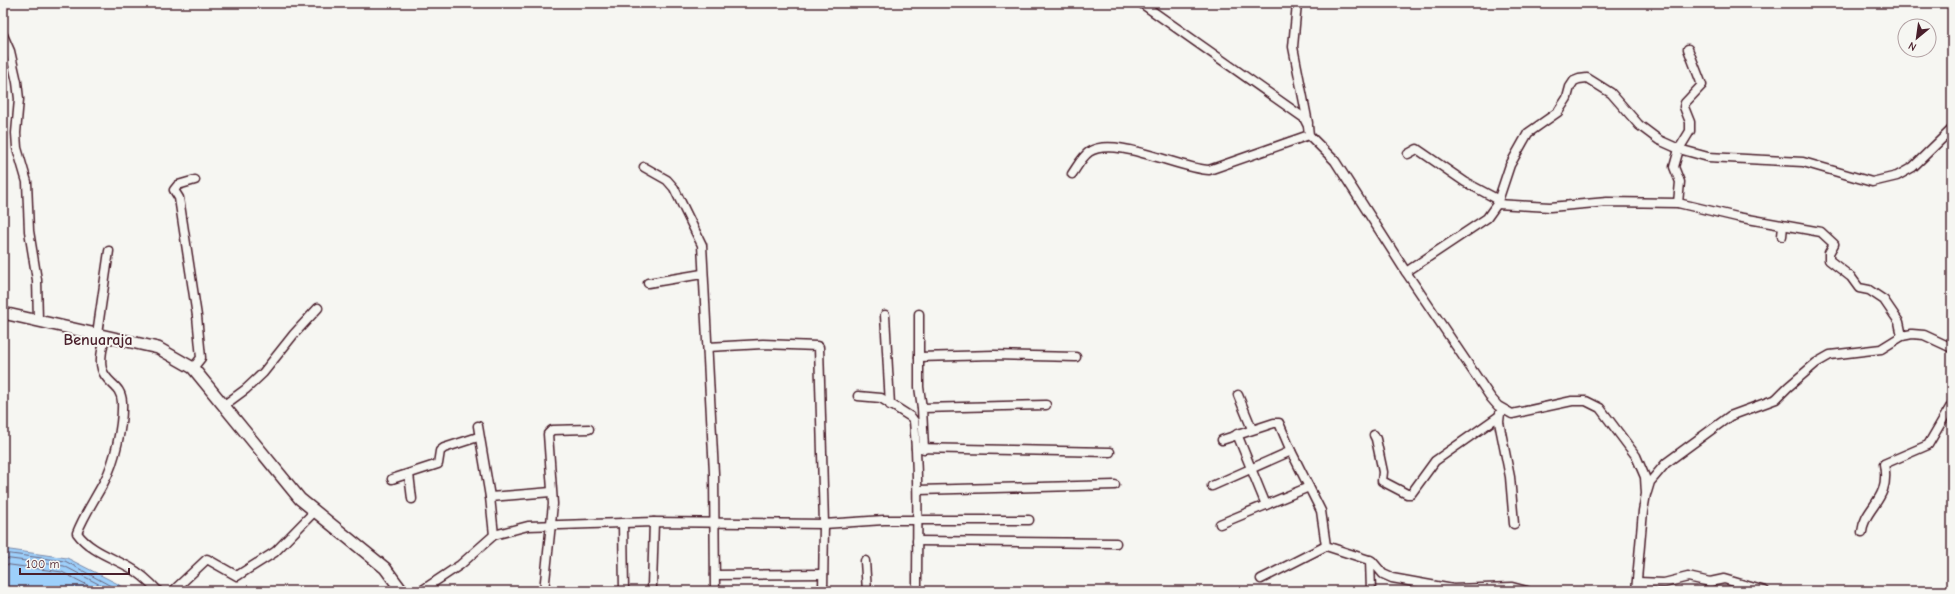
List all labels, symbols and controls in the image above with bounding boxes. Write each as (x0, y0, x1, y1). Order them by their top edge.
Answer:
north arrow (1897, 18, 1937, 58)
text: N (1906, 39, 1919, 54)
district label: Benuaraja (63, 331, 133, 349)
scale bar (20, 550, 129, 576)
text: 100 m (26, 557, 59, 571)

